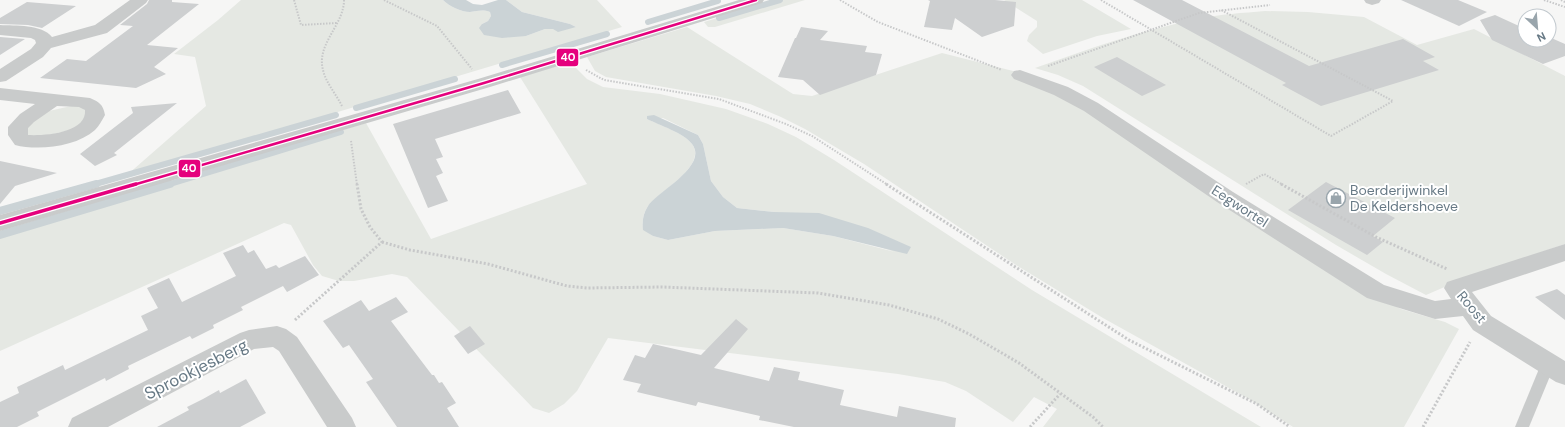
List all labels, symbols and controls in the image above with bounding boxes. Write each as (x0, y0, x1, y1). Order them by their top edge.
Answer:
north arrow (1517, 8, 1557, 48)
text: N (1535, 29, 1548, 45)
line badge: 40 (556, 48, 579, 67)
text: 40 (561, 50, 576, 64)
line badge: 40 (178, 159, 201, 178)
text: 40 (182, 161, 197, 175)
street label: Eegwortel (1208, 181, 1272, 231)
place label: Boerderijwinkel De Keldershoeve (1350, 181, 1458, 215)
shop icon: Boerderijwinkel De Keldershoeve (1325, 187, 1347, 209)
street label: Roost (1453, 287, 1491, 327)
street label: Sprookjesberg (140, 333, 252, 405)

